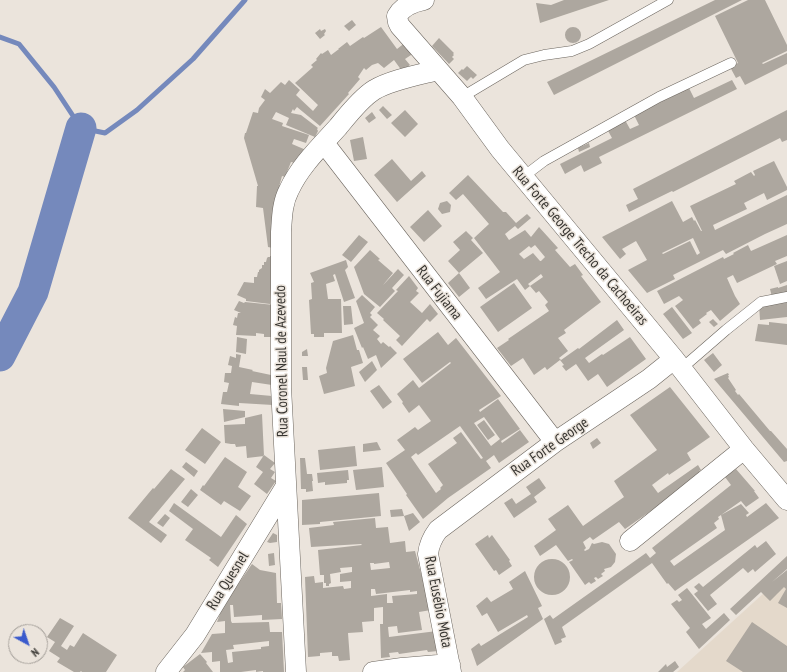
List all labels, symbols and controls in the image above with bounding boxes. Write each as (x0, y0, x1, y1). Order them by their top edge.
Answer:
street label: Rua Forte George Trecho da Cachoeiras (508, 163, 652, 329)
street label: Rua Fujiama (412, 262, 466, 324)
street label: Rua Coronel Naul de Azevedo (272, 285, 292, 437)
street label: Rua Forte George (508, 414, 592, 480)
street label: Rua Quesnel (203, 549, 253, 613)
street label: Rua Eusébio Mota (420, 555, 456, 649)
north arrow (8, 624, 48, 664)
text: N (28, 645, 42, 660)

